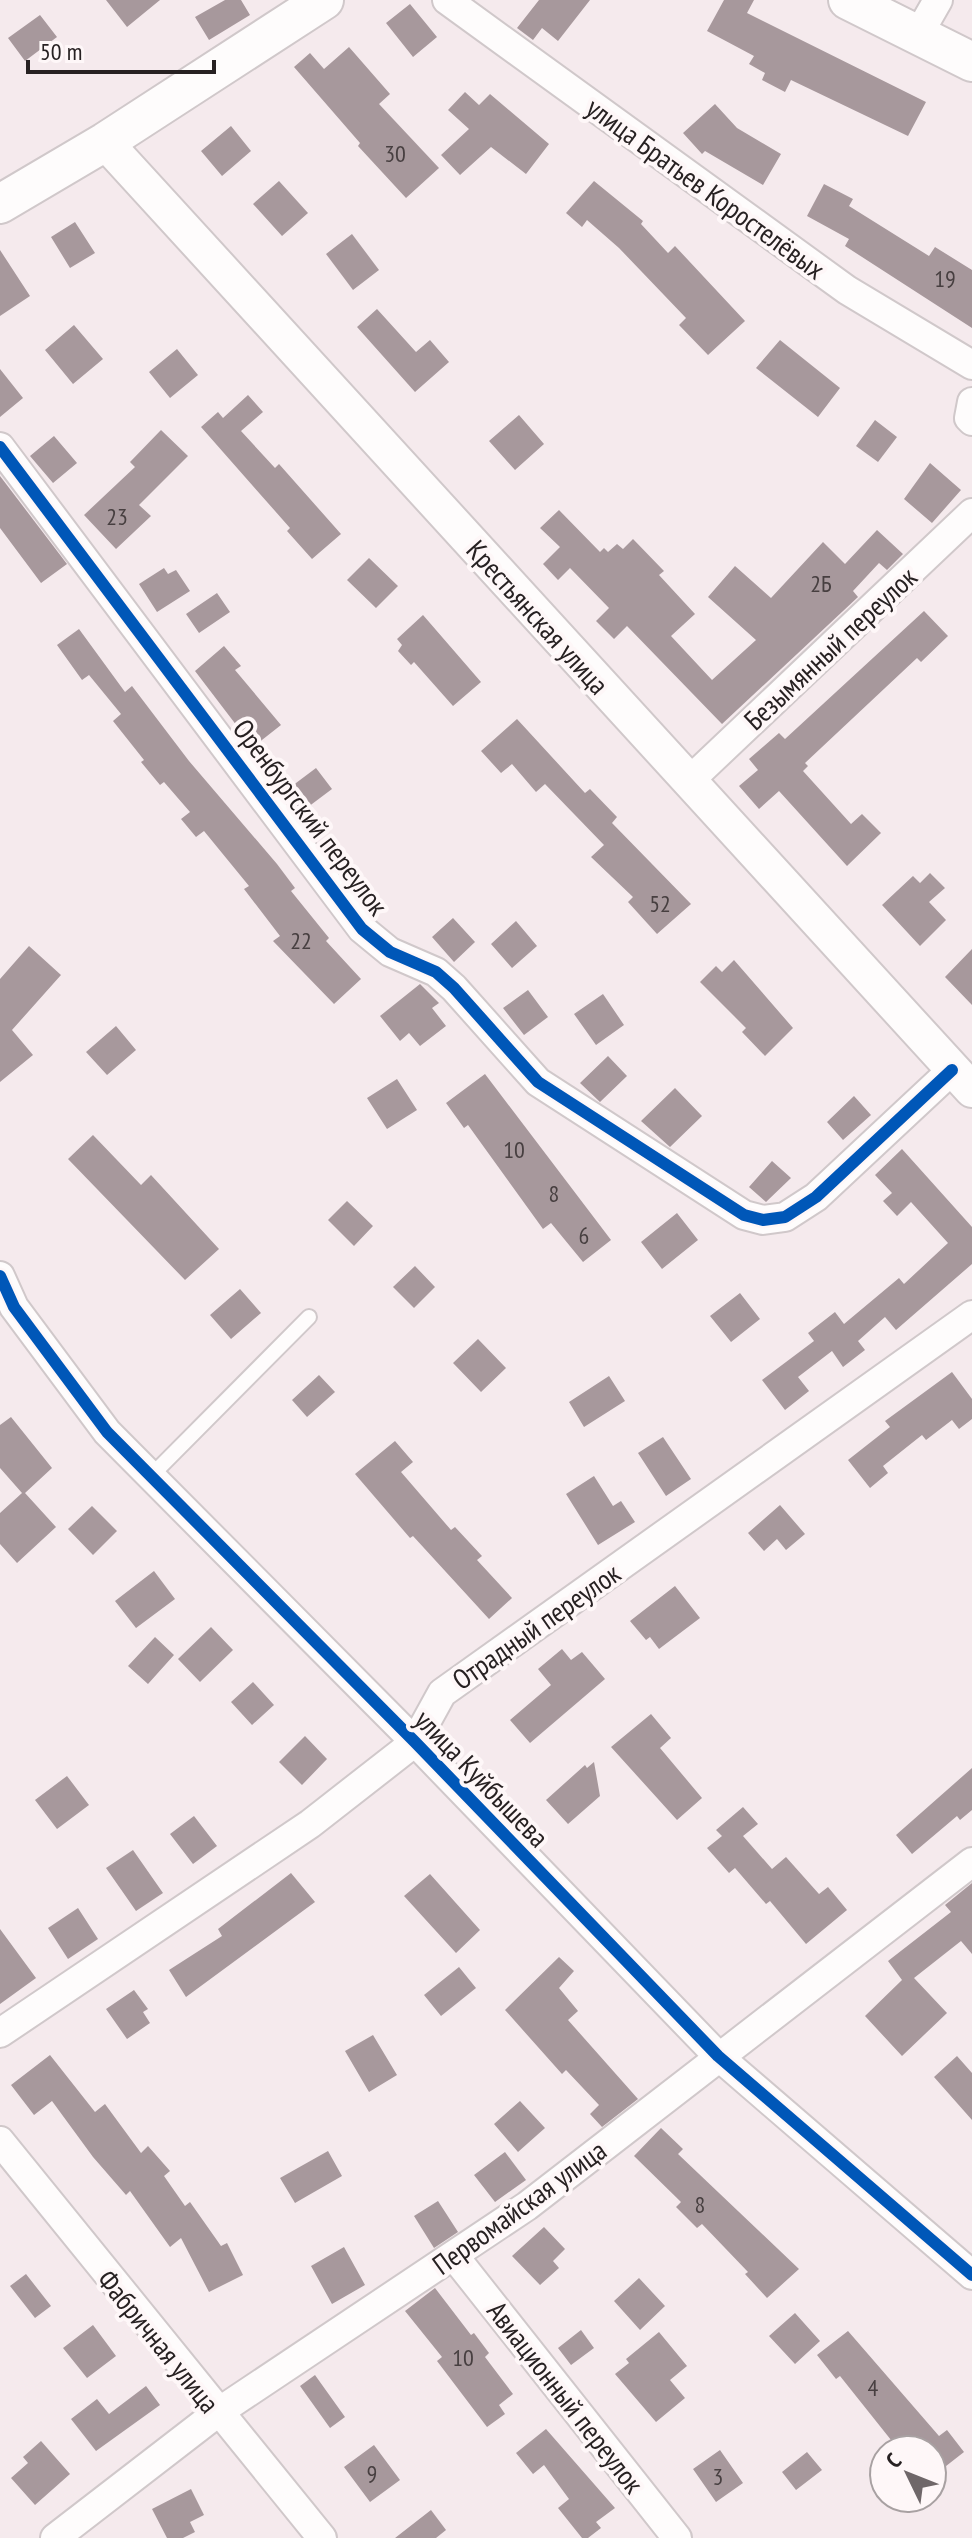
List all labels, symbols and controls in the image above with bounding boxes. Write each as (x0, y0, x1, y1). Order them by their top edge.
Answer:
scale bar (28, 24, 214, 74)
text: 50 m (40, 36, 82, 67)
street label: улица Братьев Коростелёвых (579, 89, 833, 287)
house number: 30 (384, 138, 406, 169)
house number: 19 (934, 263, 956, 294)
house number: 23 (106, 501, 128, 532)
street label: Крестьянская улица (459, 532, 617, 702)
street label: Безымянный переулок (736, 558, 924, 738)
house number: 2Б (810, 568, 832, 599)
street label: Оренбургский переулок (225, 711, 397, 923)
house number: 52 (649, 888, 671, 919)
house number: 22 (290, 925, 312, 956)
house number: 10 (503, 1134, 525, 1165)
house number: 8 (549, 1178, 559, 1209)
house number: 6 (579, 1220, 589, 1251)
street label: Отрадный переулок (445, 1554, 627, 1698)
street label: улица Куйбышева (407, 1701, 557, 1855)
street label: Первомайская улица (425, 2131, 613, 2283)
house number: 8 (695, 2189, 705, 2220)
street label: Фабричная улица (90, 2262, 228, 2420)
street label: Авиационный переулок (479, 2293, 653, 2501)
house number: 10 (452, 2342, 474, 2373)
house number: 4 (868, 2372, 879, 2403)
north arrow (868, 2434, 948, 2514)
text: С (880, 2447, 907, 2474)
house number: 9 (367, 2458, 377, 2489)
house number: 3 (713, 2461, 723, 2492)

